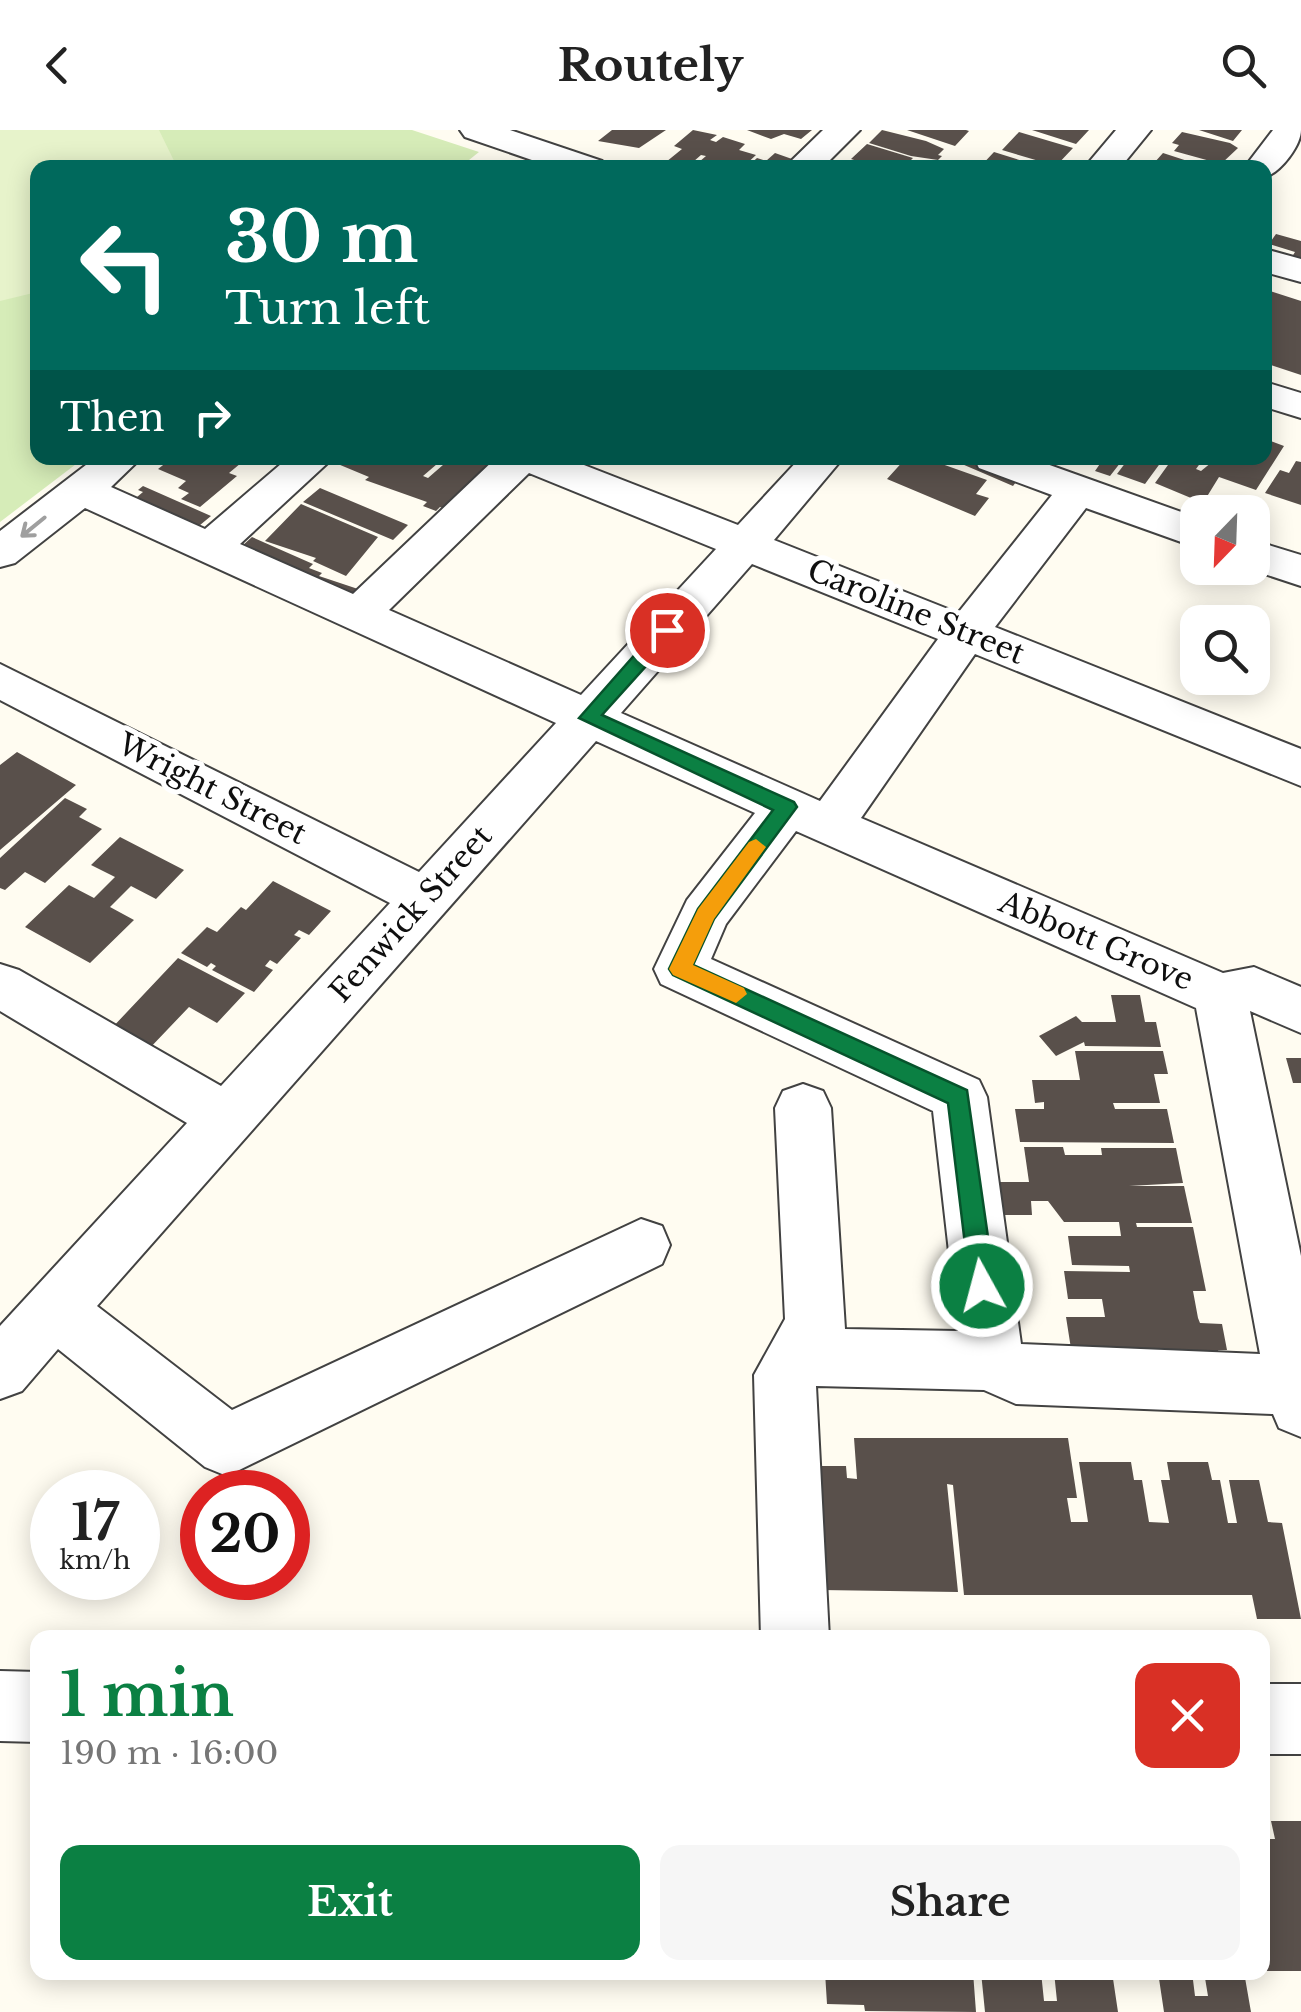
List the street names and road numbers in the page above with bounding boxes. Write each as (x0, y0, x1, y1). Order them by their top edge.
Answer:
street label: Caroline Street (802, 551, 1031, 672)
street label: Wright Street (111, 725, 313, 852)
street label: Fenwick Street (322, 817, 500, 1010)
street label: Abbott Grove (993, 883, 1199, 998)

